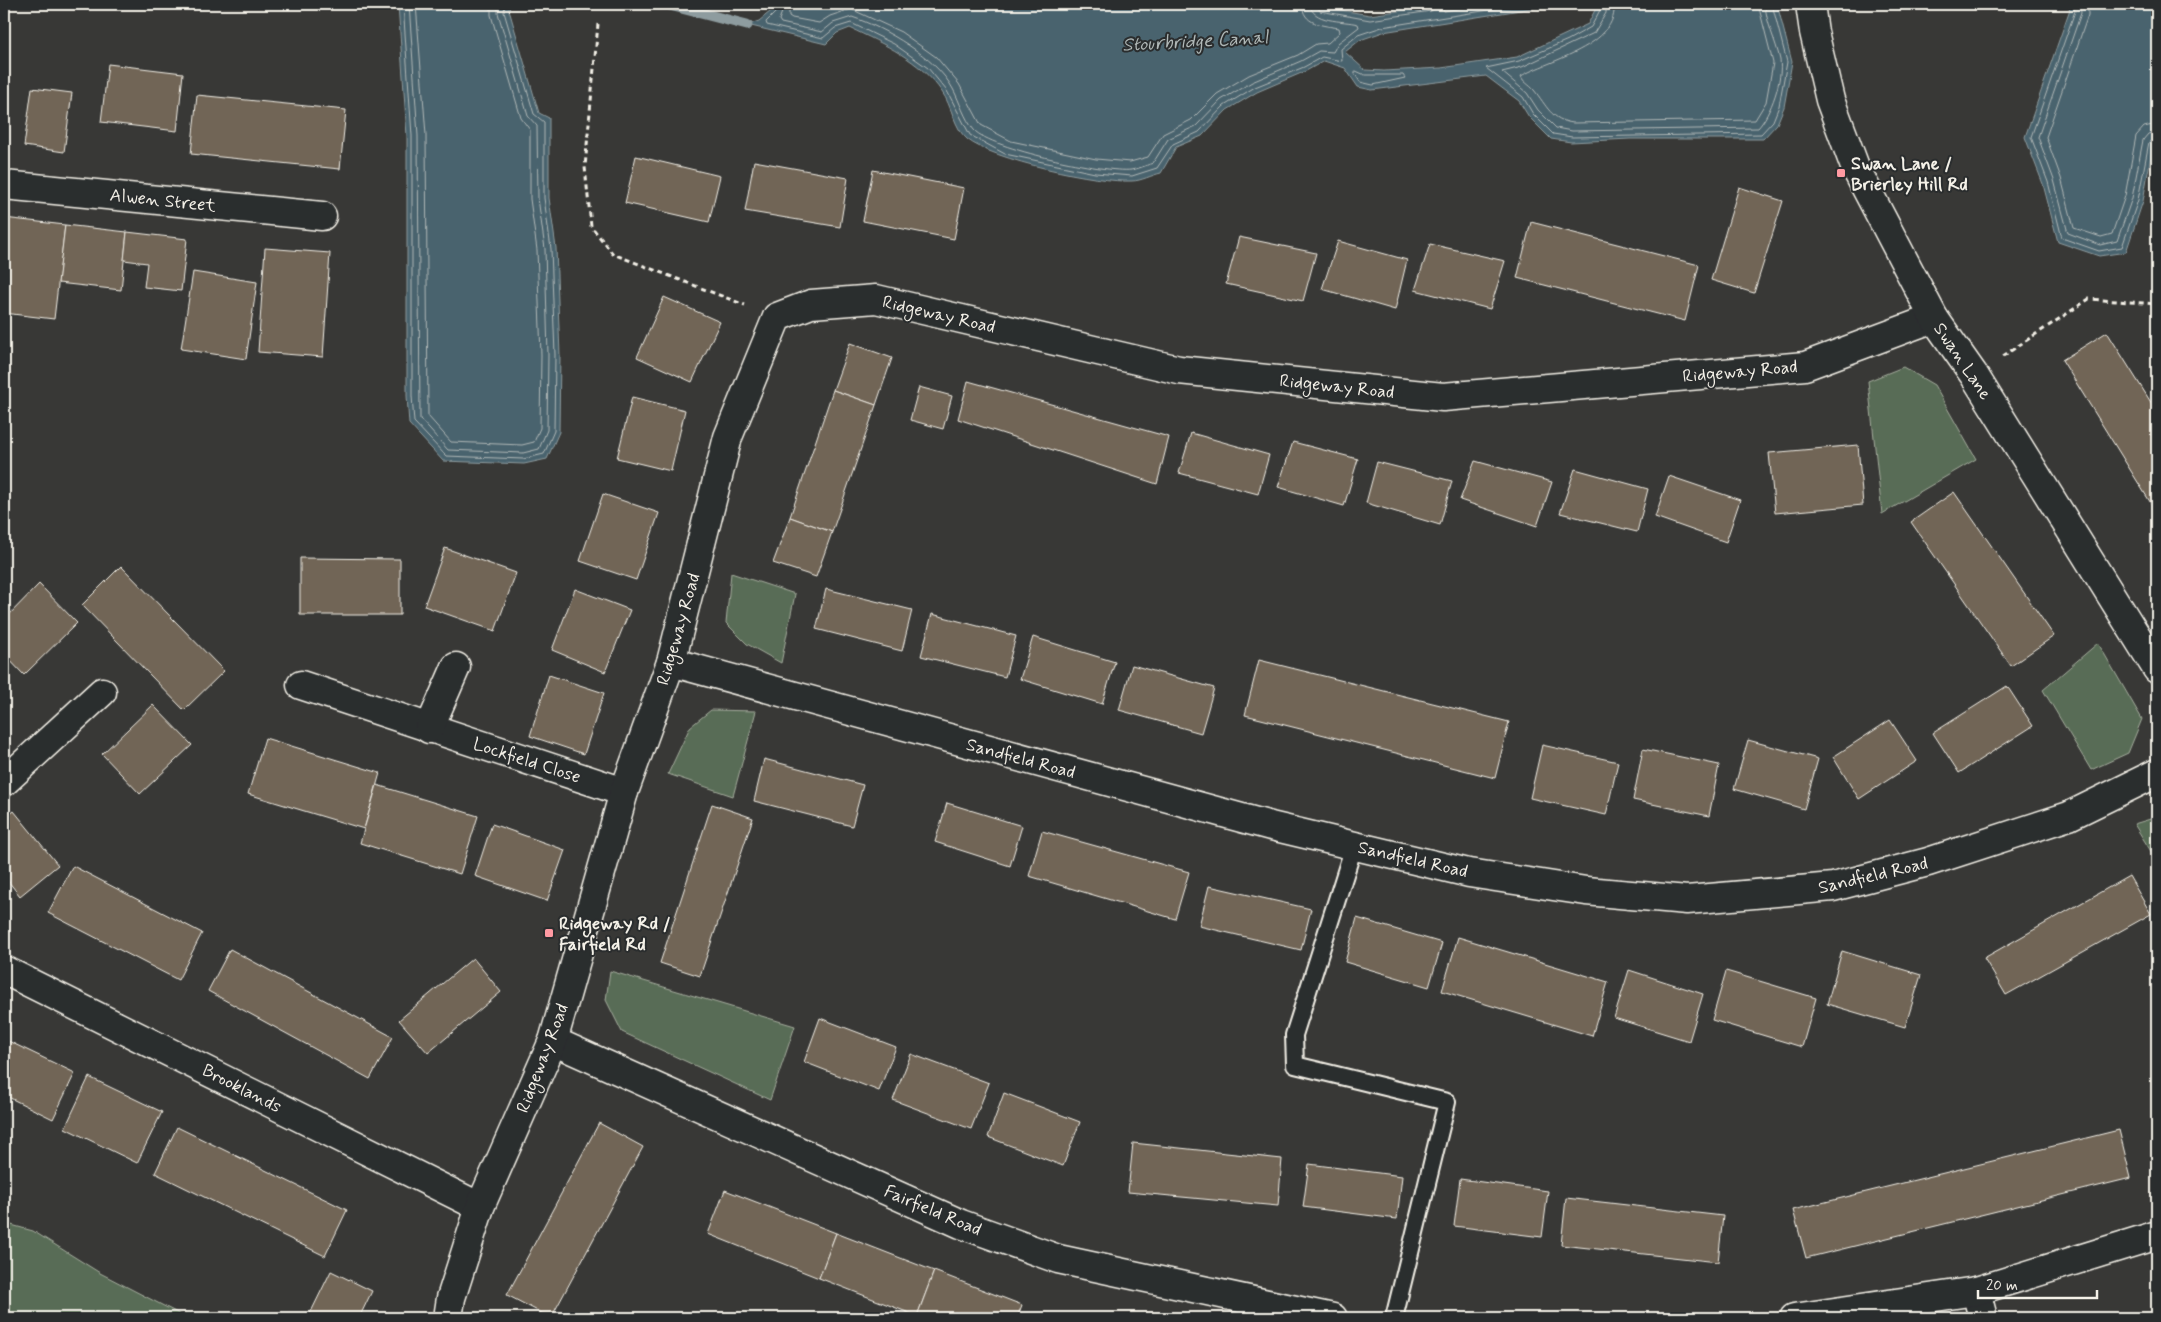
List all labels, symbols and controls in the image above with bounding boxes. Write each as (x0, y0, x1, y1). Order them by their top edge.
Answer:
water label: Stourbridge Canal (1121, 25, 1270, 58)
place label: Swan Lane / Brierley Hill Rd (1851, 152, 1968, 197)
marker: Swan Lane / Brierley Hill Rd (1835, 167, 1847, 179)
street label: Alwen Street (109, 183, 218, 219)
street label: Ridgeway Road (880, 290, 998, 341)
street label: Swan Lane (1928, 318, 1997, 405)
street label: Ridgeway Road (1682, 355, 1799, 390)
street label: Ridgeway Road (1278, 369, 1396, 406)
street label: Ridgeway Road (652, 570, 707, 688)
street label: Lockfield Close (470, 732, 584, 790)
street label: Sandfield Road (964, 733, 1078, 785)
street label: Sandfield Road (1356, 836, 1470, 884)
street label: Sandfield Road (1816, 852, 1930, 900)
place label: Ridgeway Rd / Fairfield Rd (559, 912, 671, 957)
marker: Ridgeway Rd / Fairfield Rd (543, 927, 555, 939)
street label: Ridgeway Road (511, 1000, 576, 1117)
street label: Brooklands (198, 1059, 285, 1119)
street label: Fairfield Road (880, 1180, 985, 1242)
scale bar (1978, 1267, 2097, 1299)
text: 20 m (1986, 1276, 2018, 1296)

